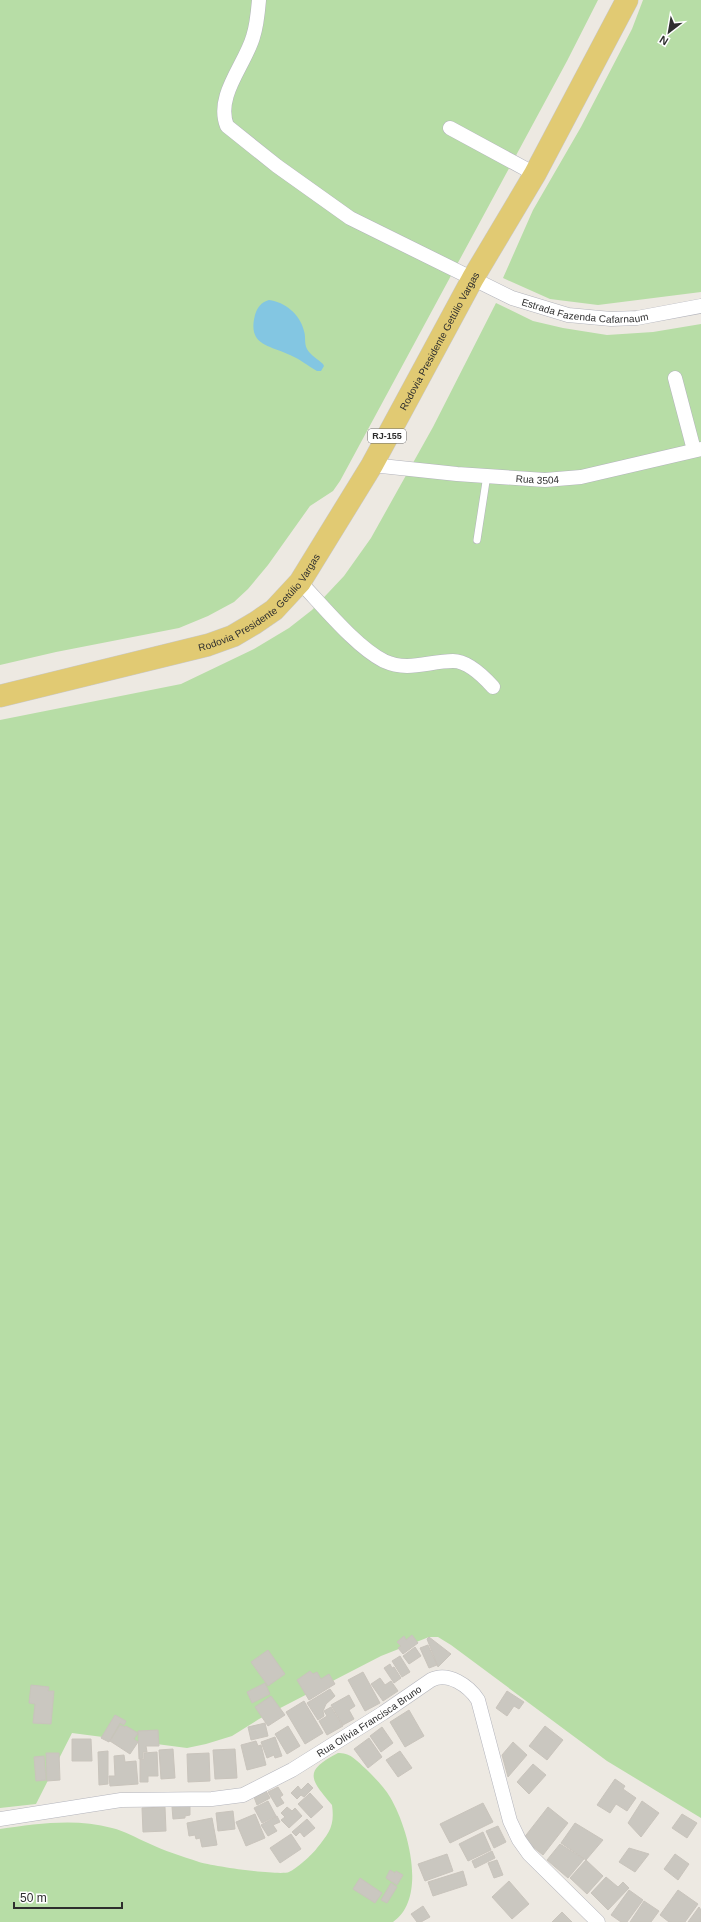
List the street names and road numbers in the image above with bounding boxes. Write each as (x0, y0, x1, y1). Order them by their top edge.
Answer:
street label: Rodovia Presidente Getúlio Vargas (398, 270, 481, 412)
street label: Estrada Fazenda Cafarnaum (520, 296, 649, 325)
road number: RJ-155 (368, 429, 406, 443)
street label: Rua 3504 (515, 473, 560, 486)
street label: Rodovia Presidente Getúlio Vargas (197, 552, 322, 653)
street label: Rua Olívia Francisca Bruno (315, 1683, 424, 1759)

